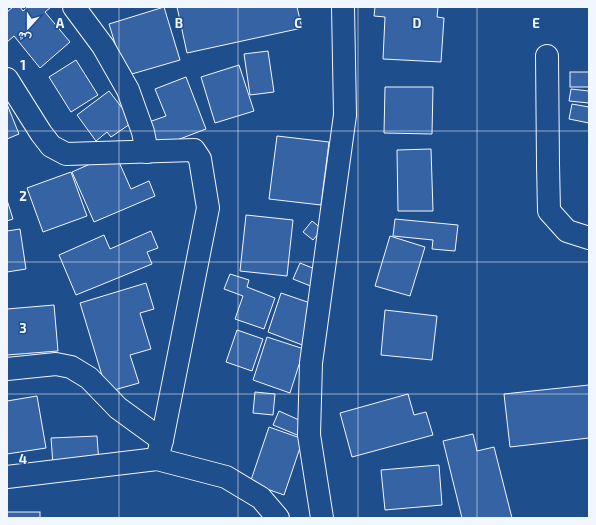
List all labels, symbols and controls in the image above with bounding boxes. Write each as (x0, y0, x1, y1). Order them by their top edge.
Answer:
north arrow (8, 8, 48, 48)
text: A (56, 15, 65, 31)
text: B (175, 15, 183, 31)
text: C (294, 15, 302, 31)
text: D (413, 15, 422, 31)
text: E (532, 15, 540, 31)
text: ش (16, 28, 33, 46)
text: 1 (20, 57, 26, 73)
text: 2 (19, 188, 27, 204)
text: 3 (19, 320, 27, 336)
text: 4 (19, 451, 27, 467)

